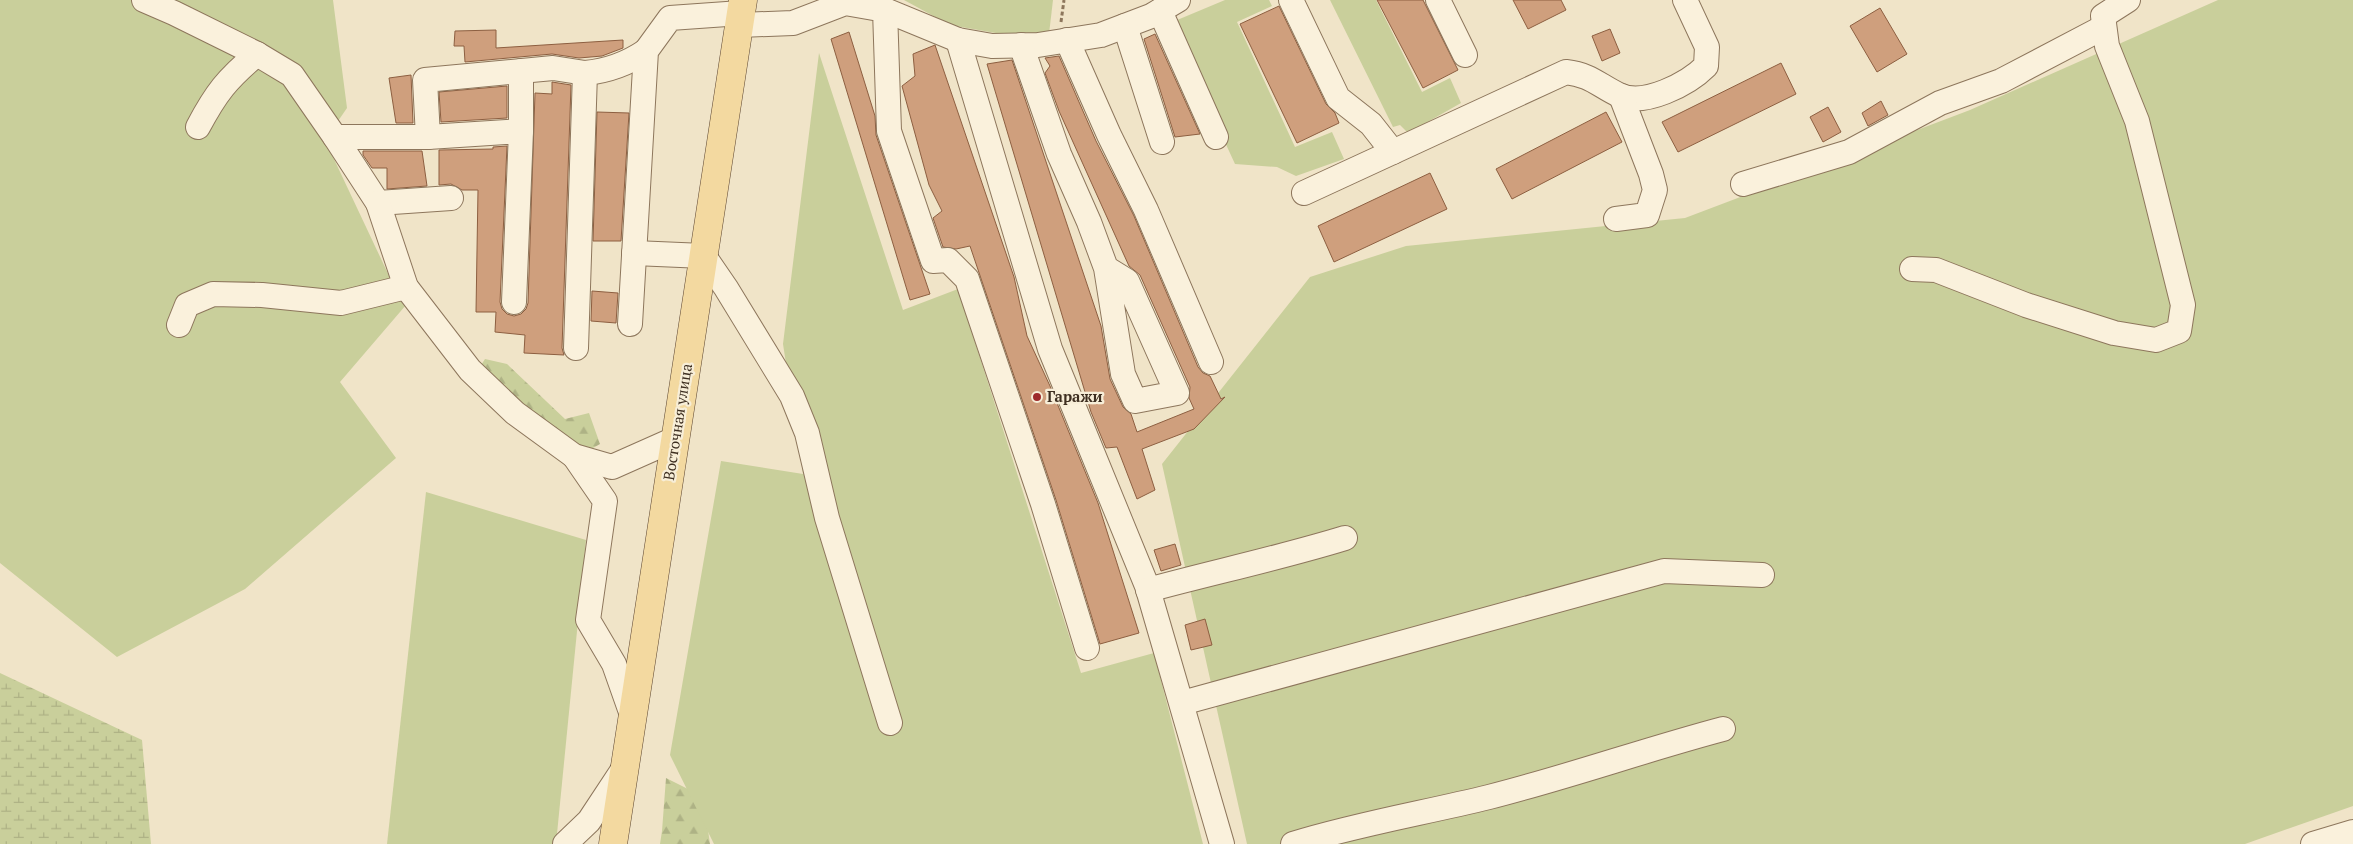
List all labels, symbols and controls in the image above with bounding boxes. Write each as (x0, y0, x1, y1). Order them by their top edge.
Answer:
street label: Восточная улица (658, 362, 696, 482)
place label: Гаражи (1047, 386, 1103, 406)
marker: Гаражи (1031, 391, 1043, 403)

